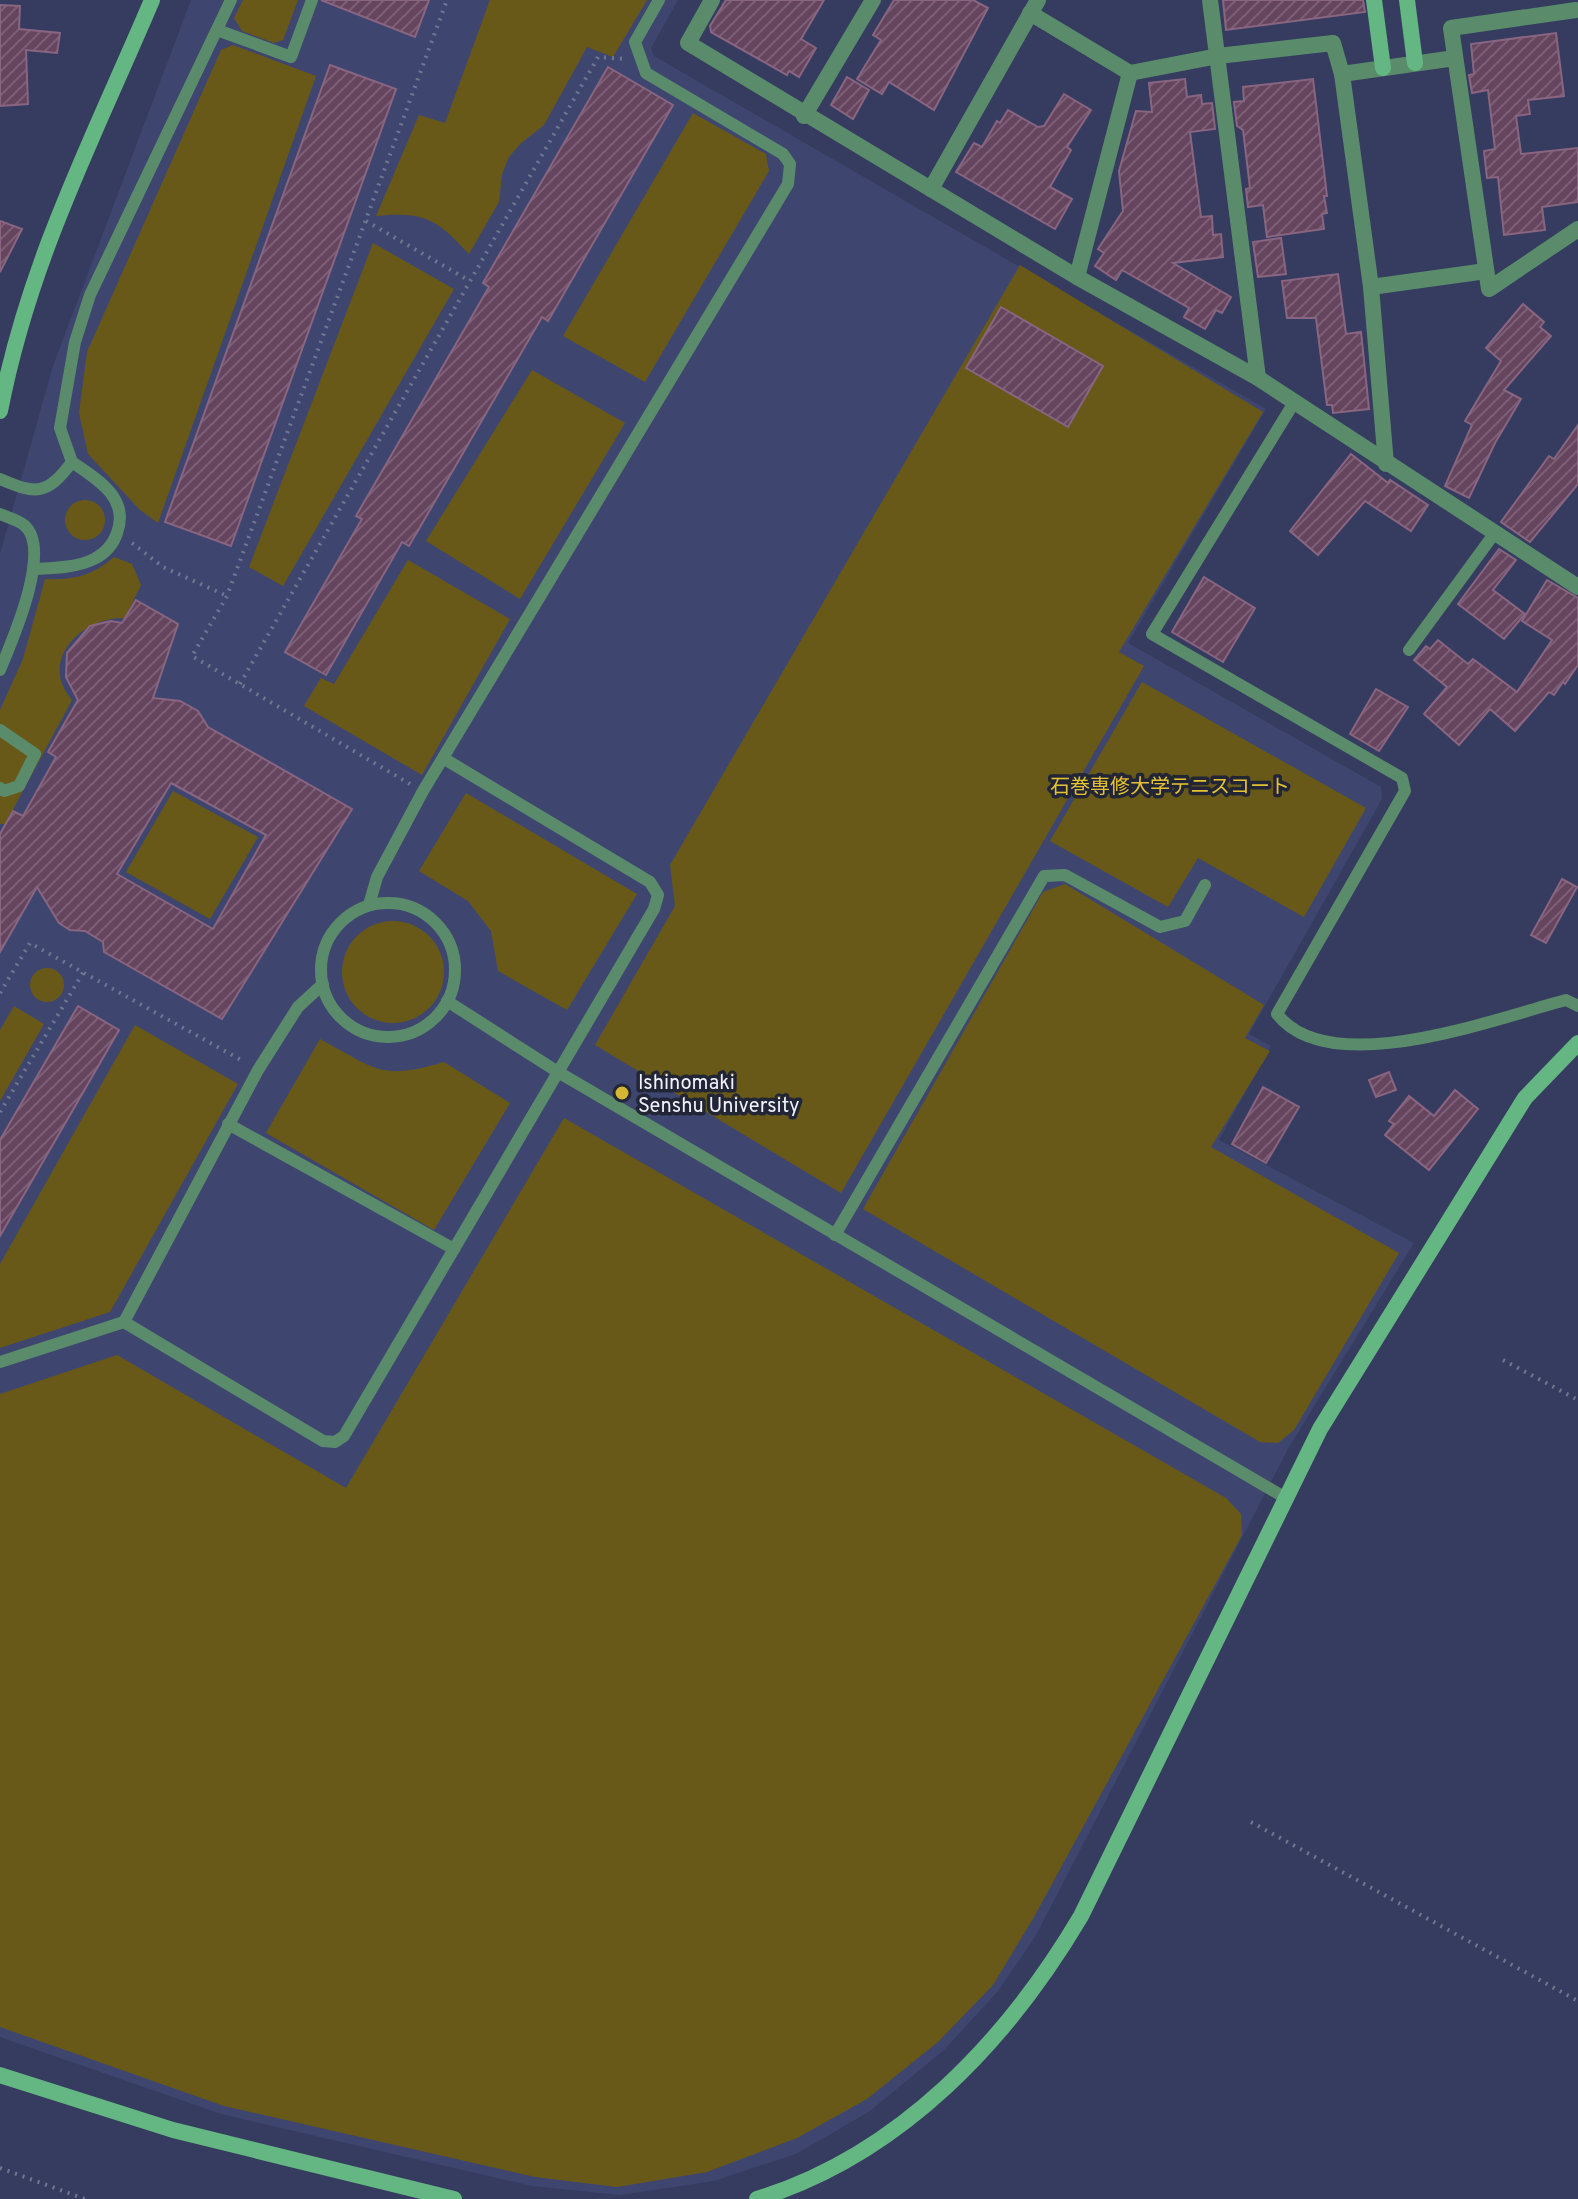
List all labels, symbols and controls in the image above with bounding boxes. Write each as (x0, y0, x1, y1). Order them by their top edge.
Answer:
park label: 石巻専修大学テニスコート (1050, 775, 1290, 801)
place label: Ishinomaki Senshu University (638, 1071, 799, 1120)
marker: Ishinomaki Senshu University (613, 1084, 631, 1102)

